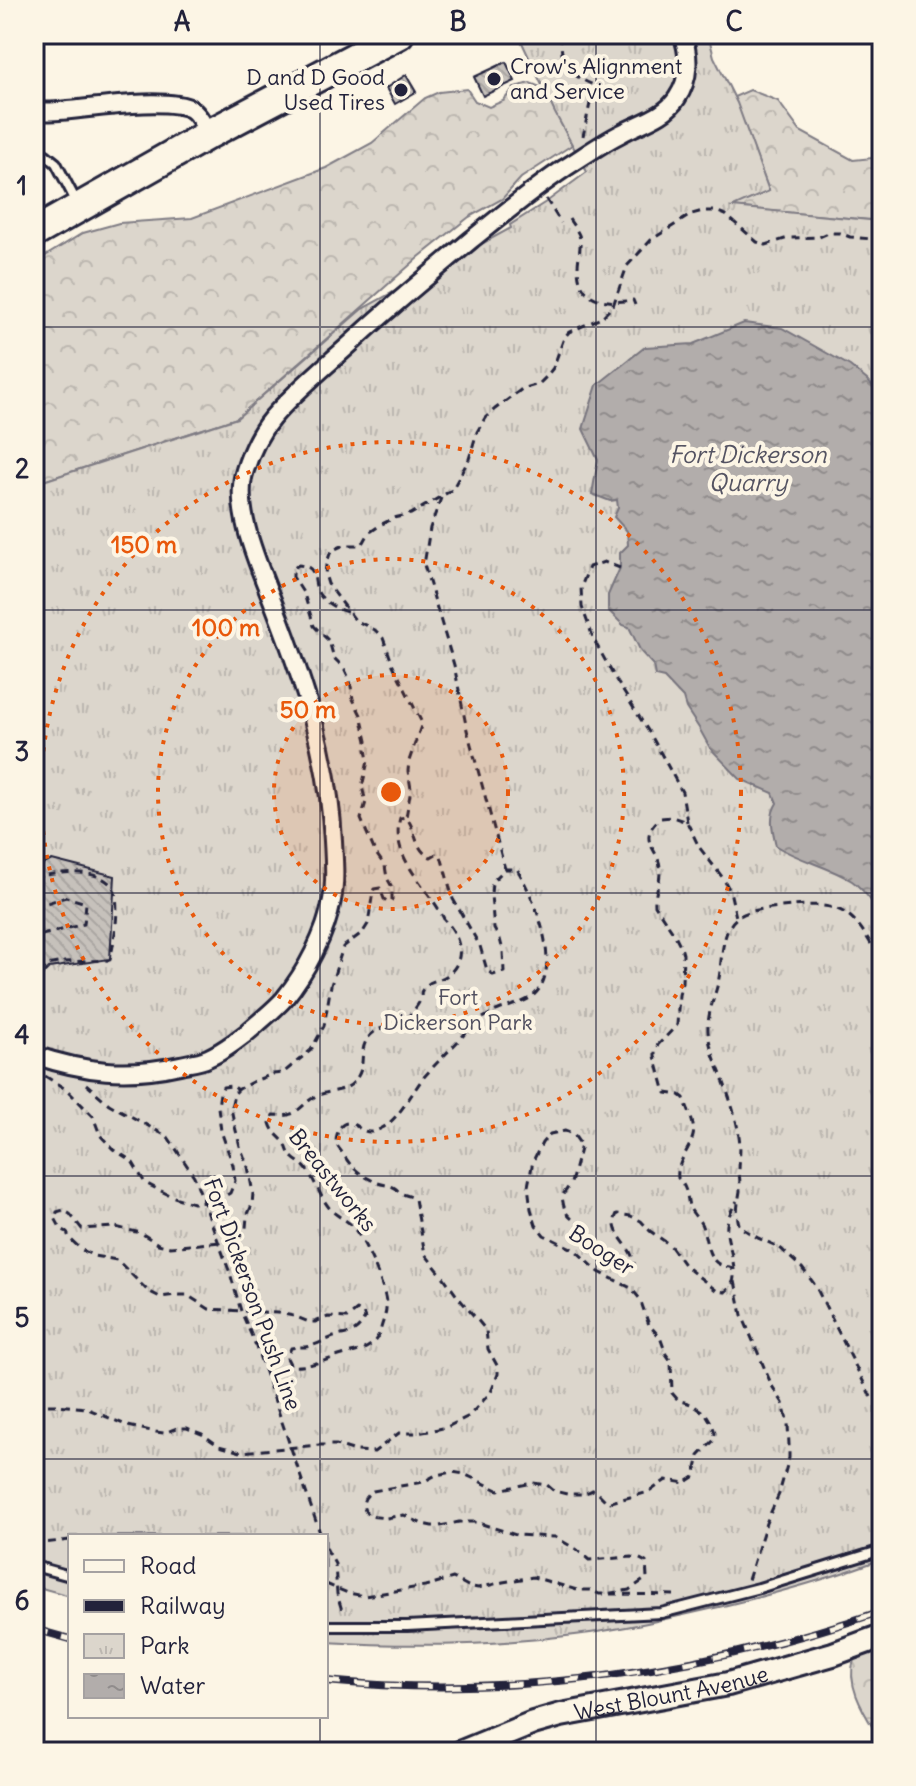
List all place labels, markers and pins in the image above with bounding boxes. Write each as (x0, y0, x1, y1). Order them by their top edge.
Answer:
place label: Crow's Alignment and Service (510, 52, 682, 105)
place label: D and D Good Used Tires (246, 63, 385, 116)
marker: Crow's Alignment and Service (485, 70, 503, 88)
marker: D and D Good Used Tires (392, 81, 410, 99)
centre of rings (377, 778, 405, 806)

